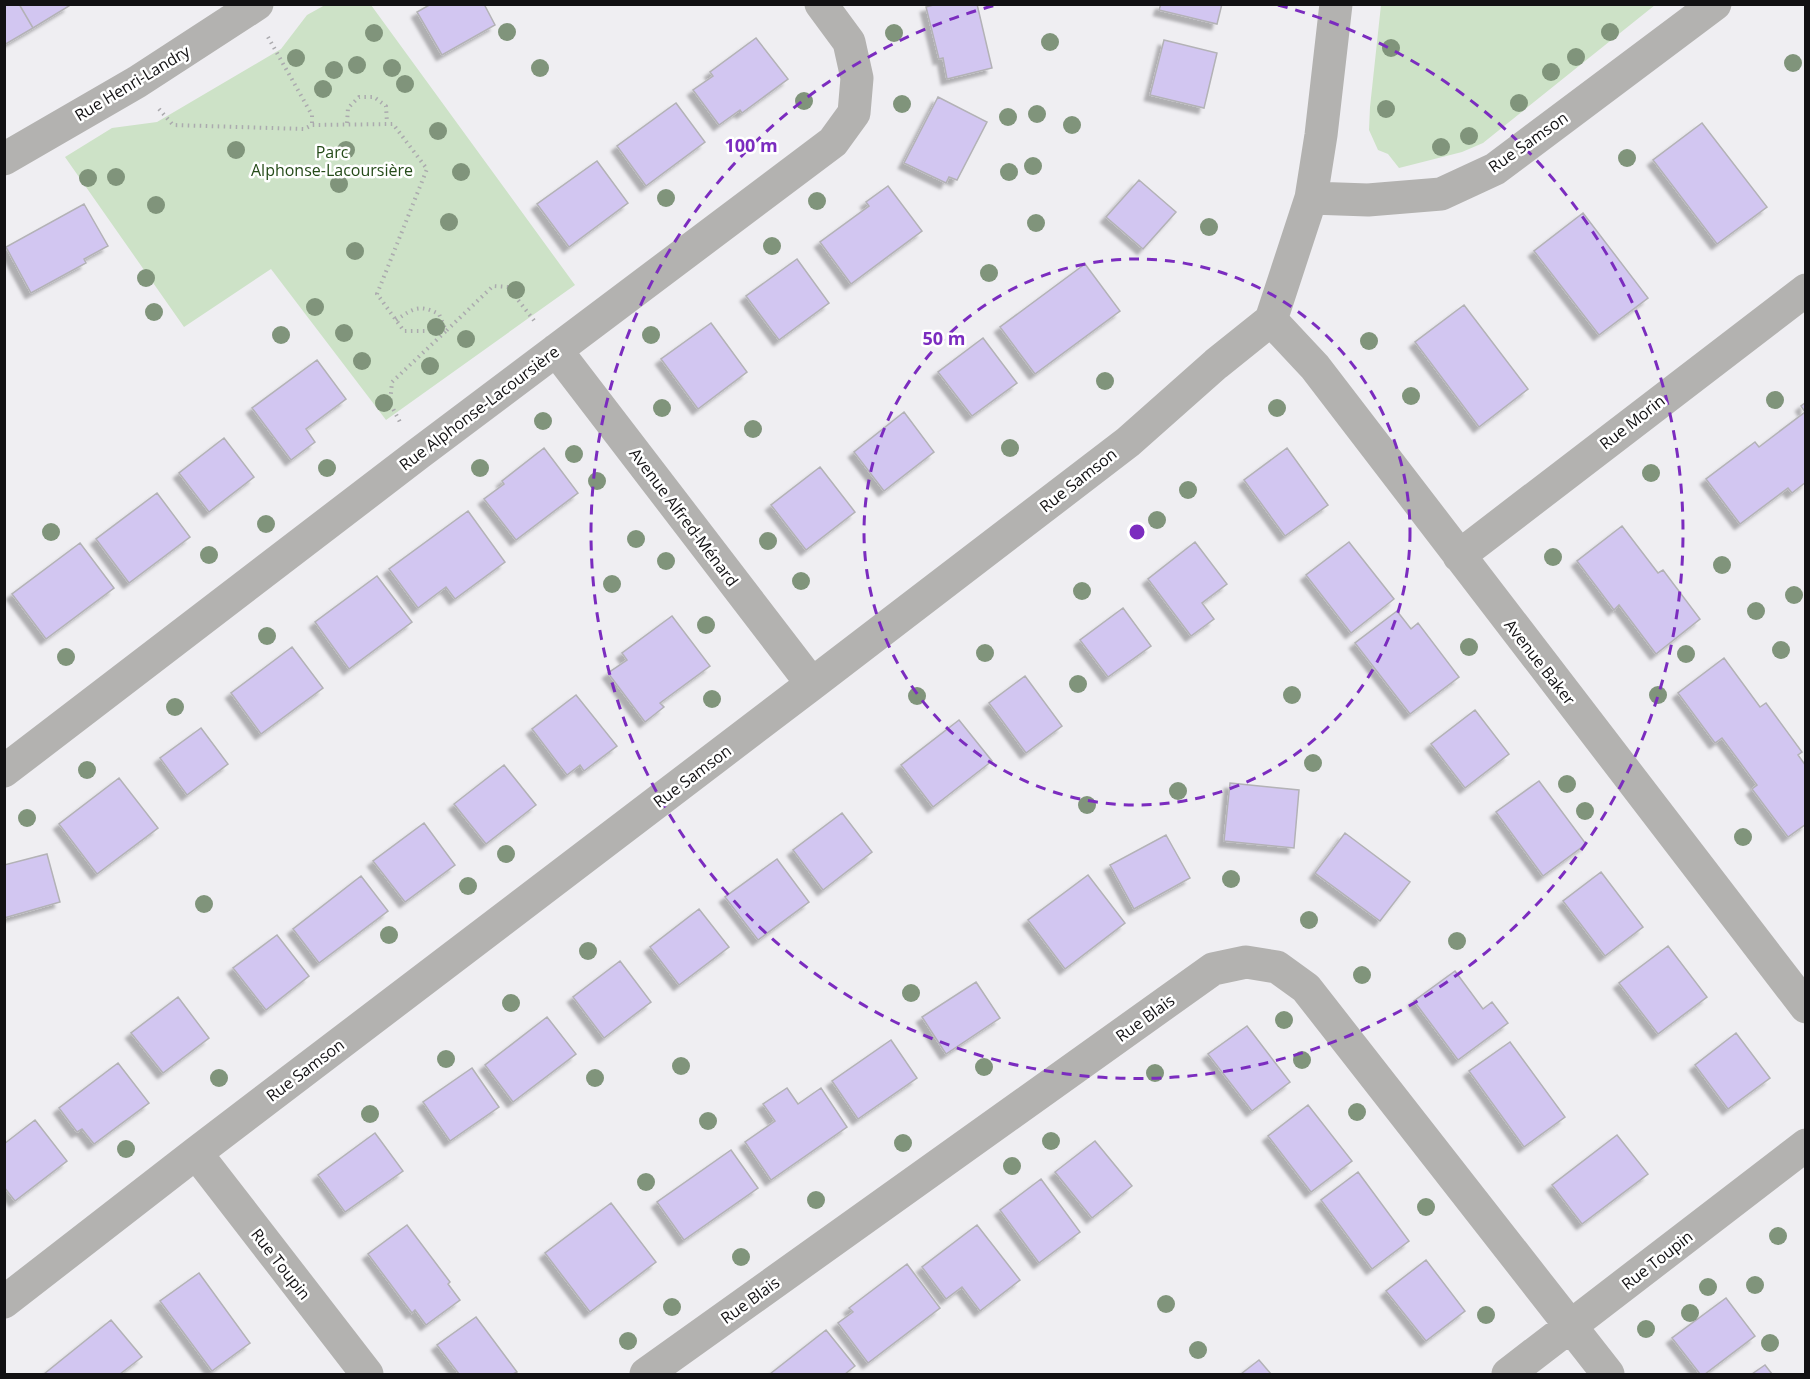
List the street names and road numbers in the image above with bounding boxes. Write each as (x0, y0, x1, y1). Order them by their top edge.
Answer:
street label: Rue Henri-Landry (70, 39, 194, 126)
street label: Rue Samson (1484, 106, 1572, 178)
street label: Rue Alphonse-Lacoursière (395, 341, 563, 475)
street label: Rue Morin (1595, 390, 1669, 454)
street label: Avenue Alfred-Ménard (625, 443, 743, 591)
street label: Rue Samson (1035, 443, 1121, 517)
street label: Avenue Baker (1500, 615, 1581, 710)
street label: Rue Samson (648, 739, 736, 813)
street label: Rue Blais (1111, 989, 1179, 1047)
street label: Rue Samson (261, 1033, 349, 1107)
street label: Rue Toupin (246, 1224, 316, 1304)
street label: Rue Toupin (1617, 1225, 1697, 1295)
street label: Rue Blais (716, 1271, 784, 1329)

